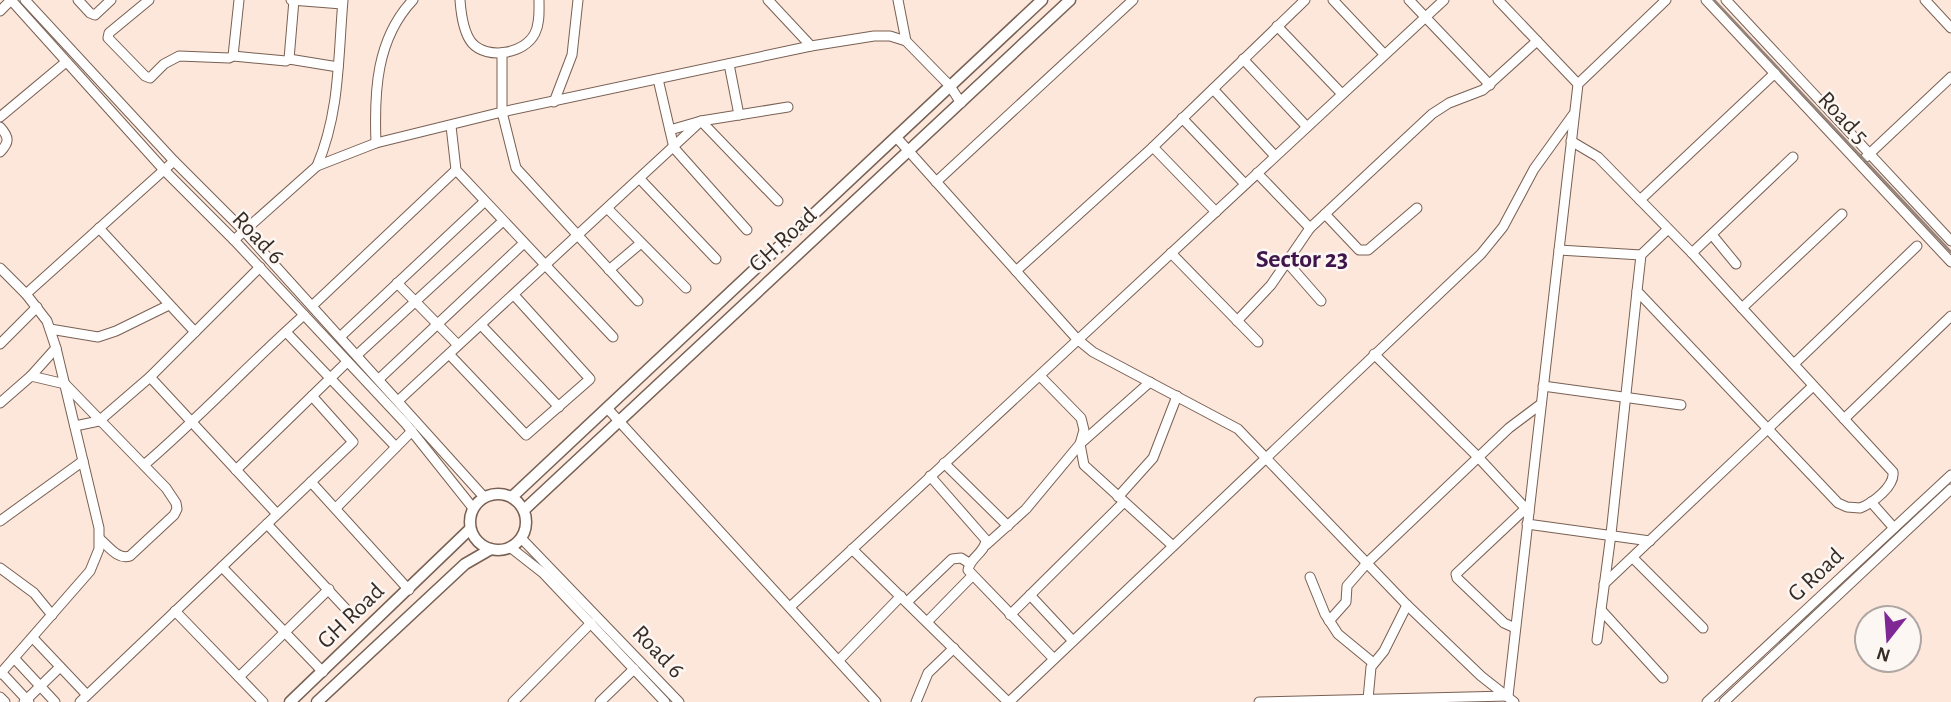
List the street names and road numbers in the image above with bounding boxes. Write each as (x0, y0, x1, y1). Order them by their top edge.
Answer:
street label: Road 5 (1813, 87, 1873, 149)
street label: GH Road (745, 203, 821, 277)
street label: Road 6 (227, 207, 289, 269)
street label: G Road (1784, 544, 1848, 606)
street label: GH Road (313, 579, 389, 653)
street label: Road 6 (627, 621, 689, 683)

